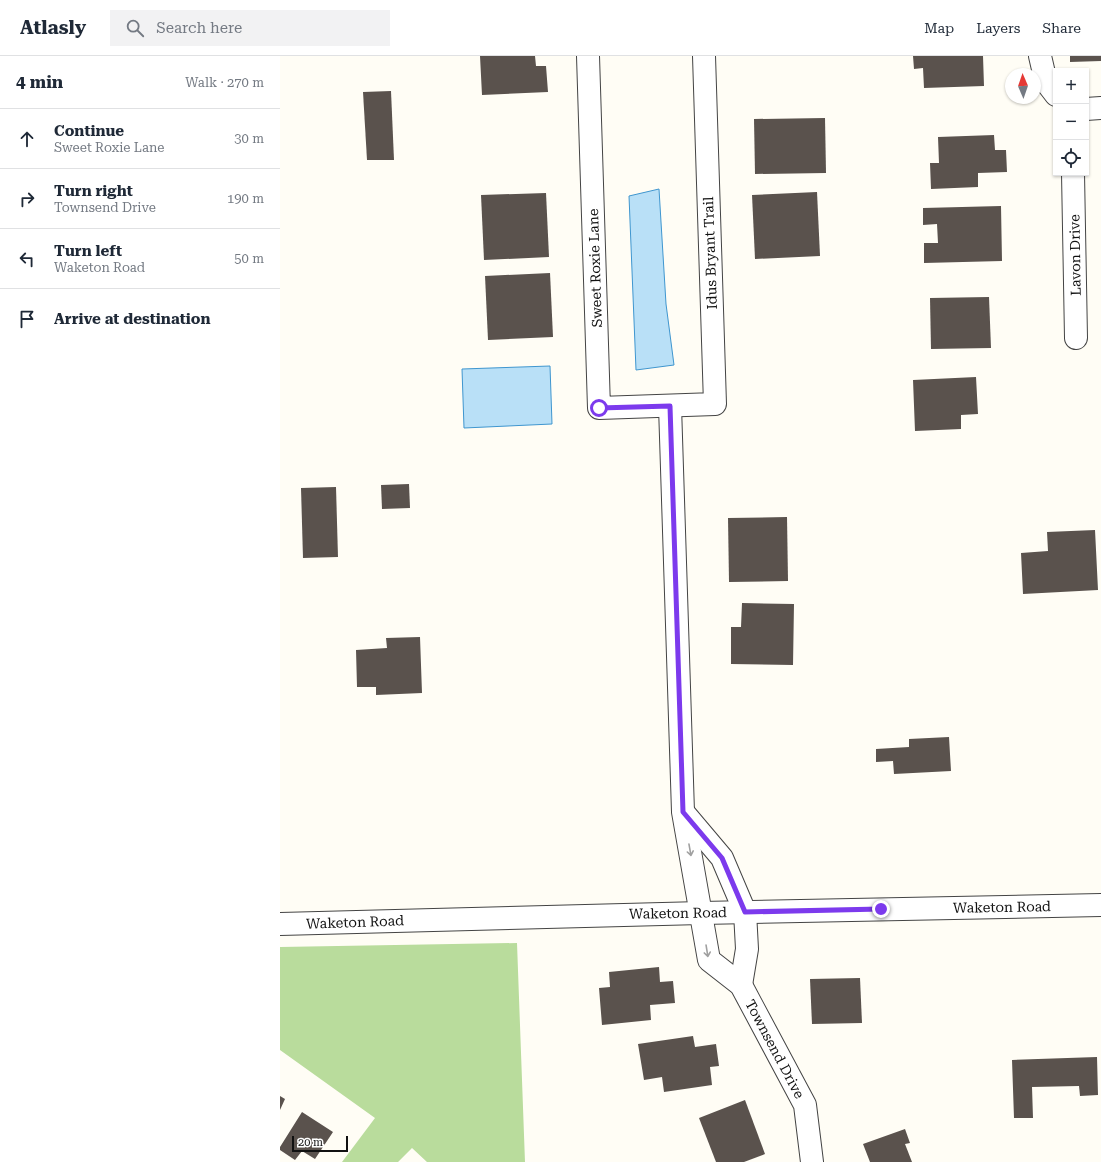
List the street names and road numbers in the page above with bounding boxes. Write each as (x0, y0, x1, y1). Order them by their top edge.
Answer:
street label: Idus Bryant Trail (700, 196, 720, 310)
street label: Sweet Roxie Lane (585, 208, 605, 328)
street label: Lavon Drive (1066, 214, 1084, 296)
street label: Waketon Road (953, 898, 1051, 916)
street label: Waketon Road (629, 904, 727, 922)
street label: Waketon Road (306, 912, 404, 932)
street label: Townsend Drive (742, 997, 808, 1101)

